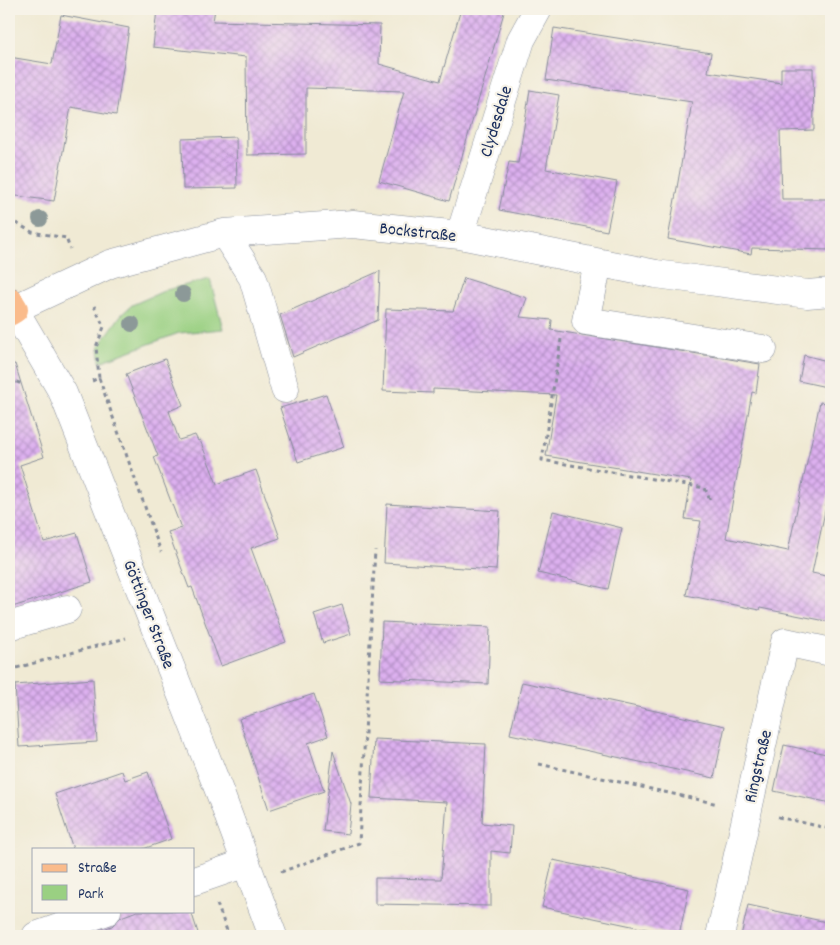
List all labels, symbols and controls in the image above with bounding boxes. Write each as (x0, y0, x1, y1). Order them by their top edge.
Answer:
street label: Clydesdale (475, 83, 520, 161)
street label: Bockstraße (378, 217, 457, 250)
street label: Göttinger Straße (115, 557, 180, 673)
street label: Ringstraße (739, 728, 780, 805)
legend (32, 848, 195, 912)
text: Straße (78, 858, 117, 880)
text: Park (78, 884, 104, 906)

